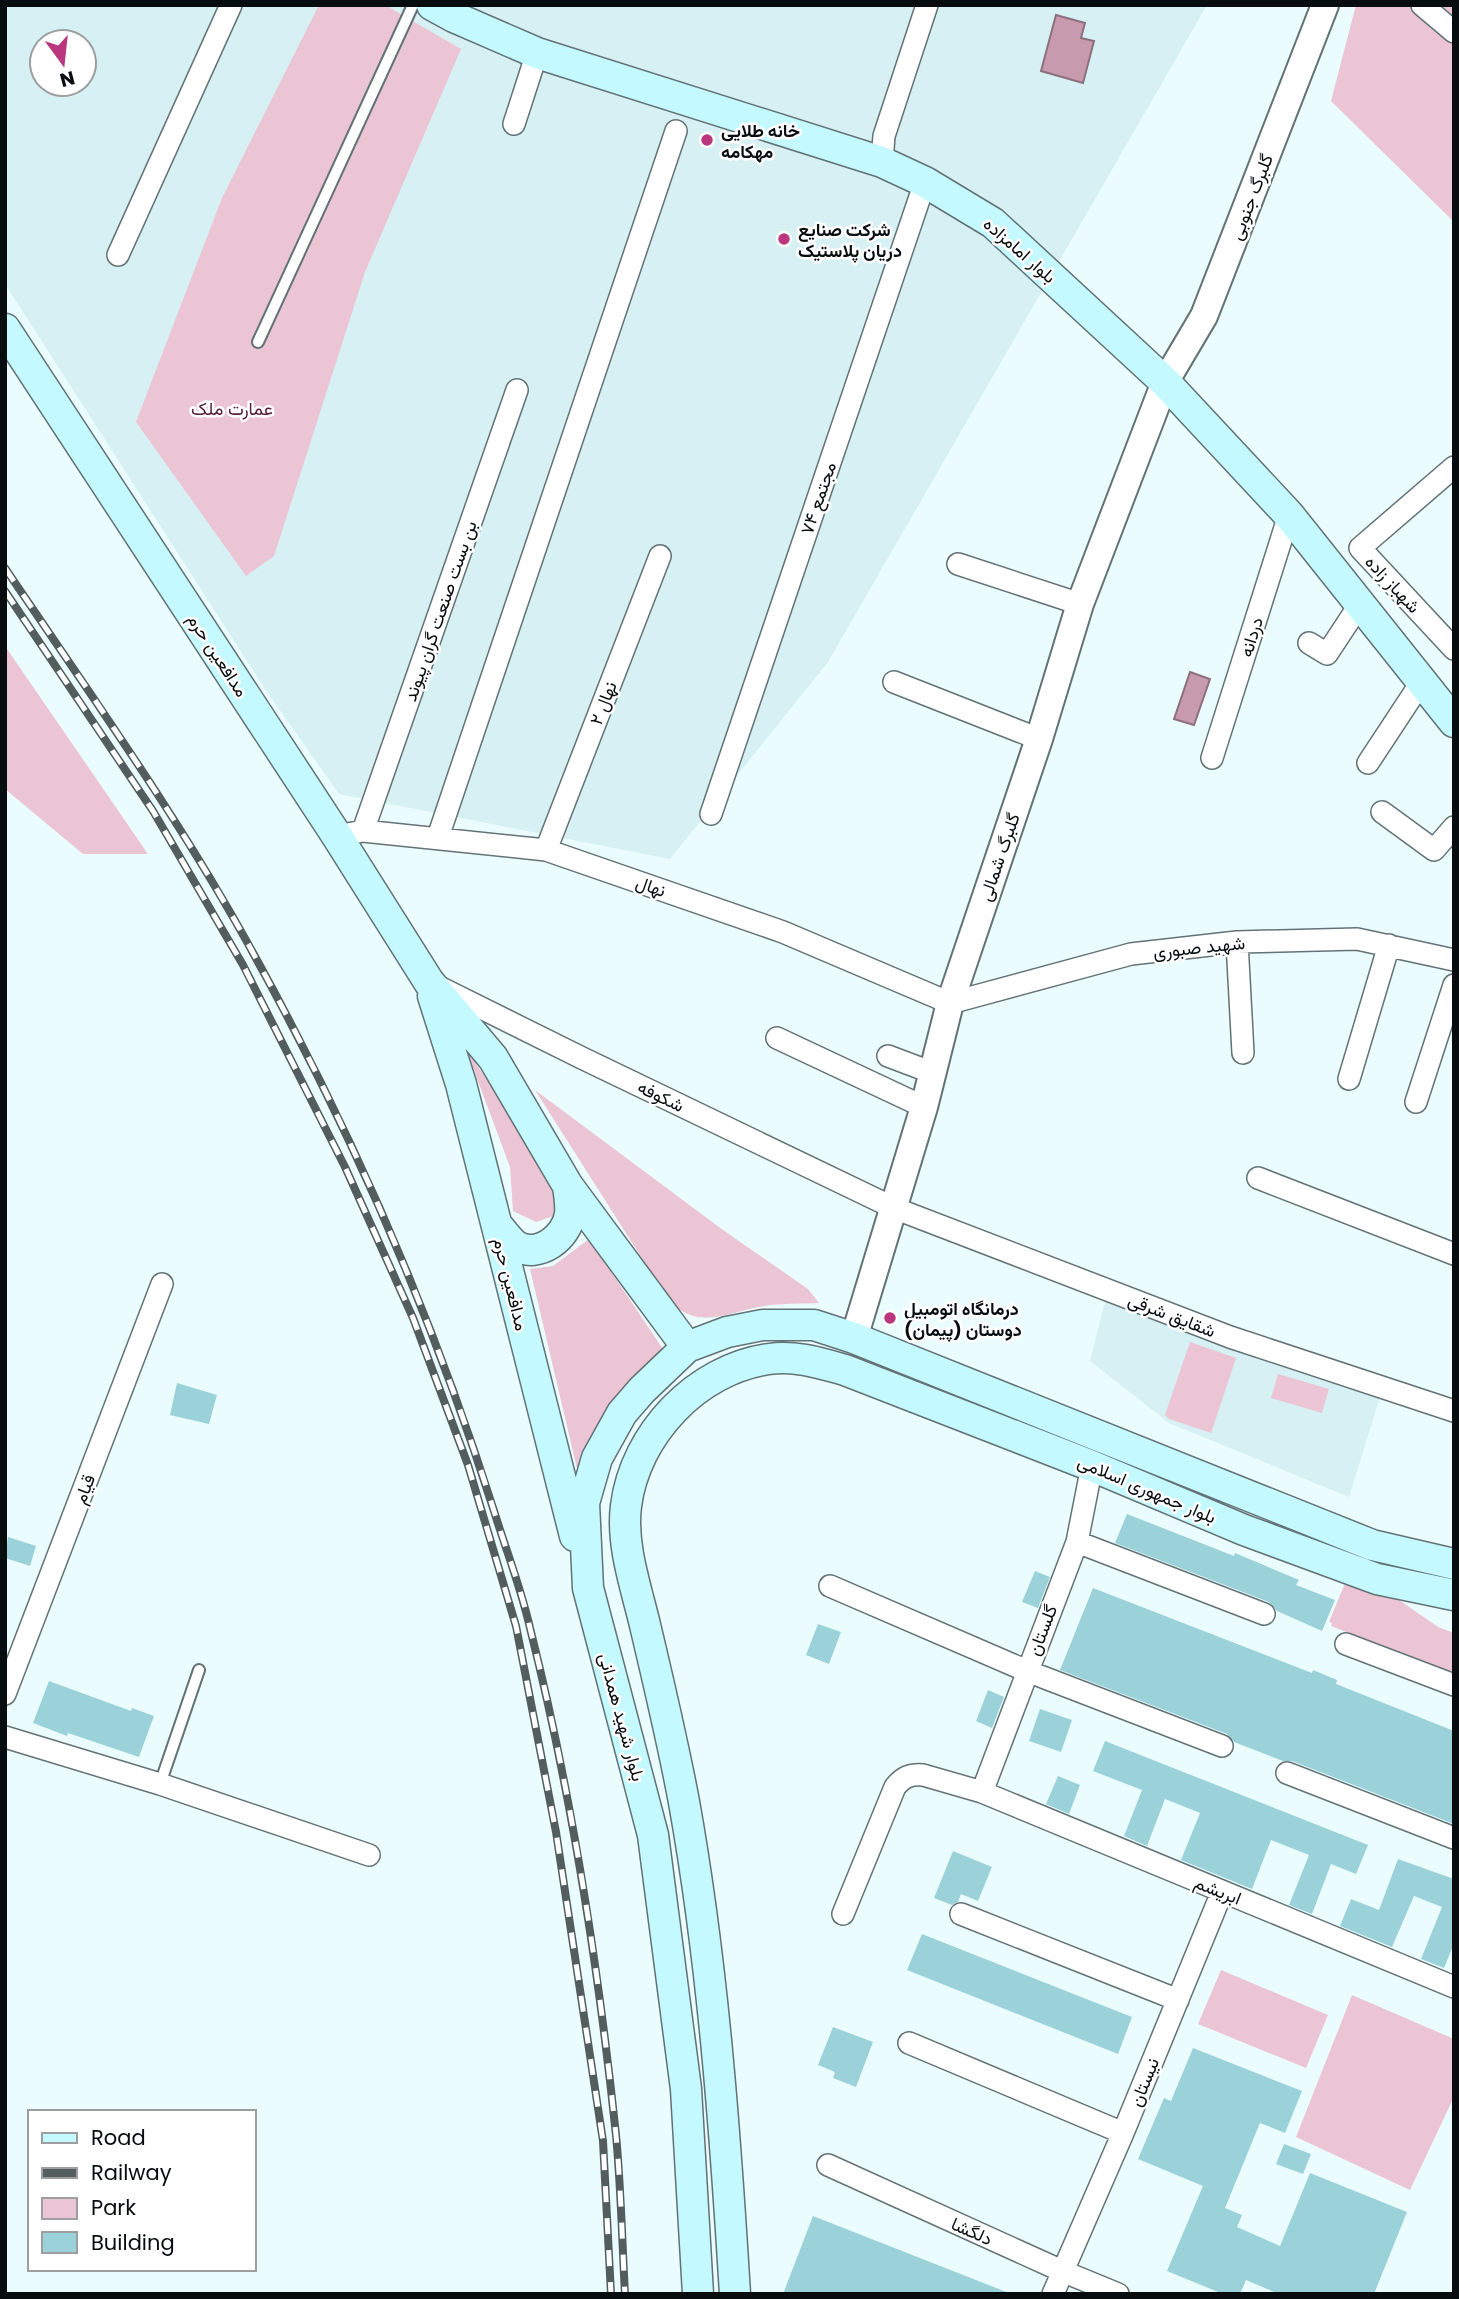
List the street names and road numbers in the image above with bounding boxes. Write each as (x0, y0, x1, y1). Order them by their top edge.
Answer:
street label: گلبرگ جنوبی (1223, 150, 1279, 244)
street label: بلوار امامزاده (978, 211, 1062, 289)
street label: مجتمع ۷۴ (794, 458, 842, 538)
street label: بن بست صنعت گران پیوند (397, 517, 483, 705)
street label: شهباز زاده (1360, 549, 1426, 619)
street label: مدافعین حرم (182, 608, 254, 702)
street label: دردانه (1233, 614, 1269, 660)
street label: نهال ۲ (583, 678, 623, 728)
street label: گلبرگ شمالی (972, 809, 1026, 905)
street label: نهال (633, 869, 669, 903)
street label: شهید صبوری (1152, 930, 1246, 964)
street label: شکوفه (634, 1074, 688, 1118)
street label: مدافعین حرم (487, 1235, 535, 1333)
street label: شقایق شرقی (1125, 1287, 1219, 1343)
street label: بلوار جمهوری اسلامی (1074, 1449, 1220, 1529)
street label: قیام (67, 1470, 101, 1508)
street label: گلستان (1021, 1601, 1063, 1659)
street label: بلوار شهید همدانی (593, 1650, 651, 1784)
street label: ابریشم (1191, 1869, 1245, 1911)
street label: نیستان (1123, 2054, 1165, 2110)
street label: دلگشا (947, 2211, 997, 2251)

